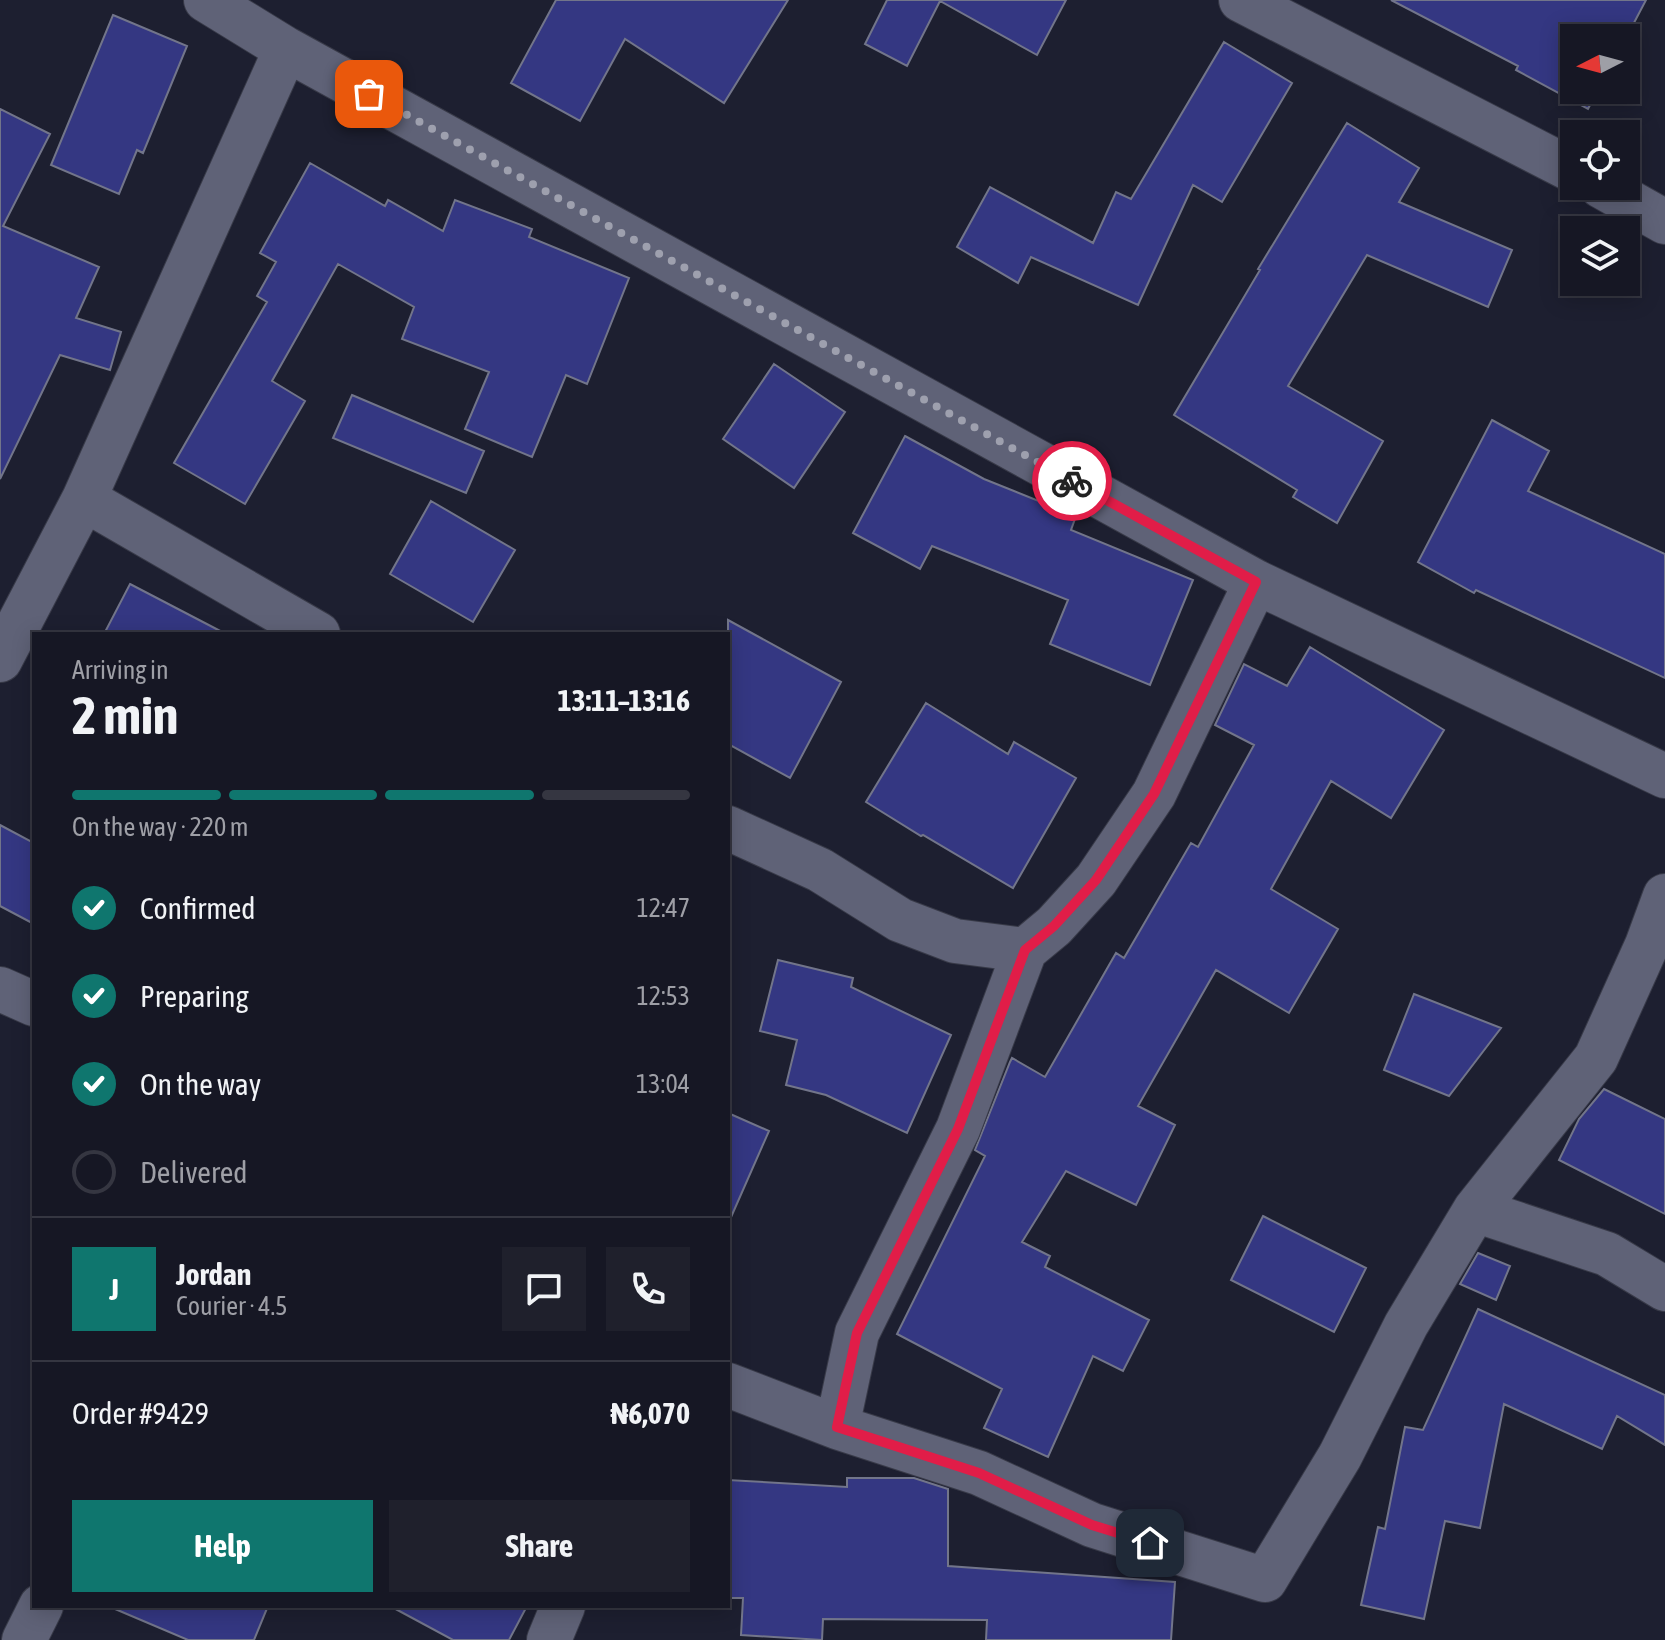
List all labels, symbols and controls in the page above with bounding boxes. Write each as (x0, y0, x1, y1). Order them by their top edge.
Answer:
north arrow (1560, 24, 1640, 104)
map controls (1560, 24, 1640, 296)
pin (335, 60, 403, 128)
icon: bag (347, 72, 391, 116)
button: locate (1560, 120, 1640, 200)
button: layers (1560, 216, 1640, 296)
courier (1032, 441, 1112, 521)
icon: bike (1050, 459, 1094, 503)
text: Arriving in (72, 655, 169, 685)
text: 13:11–13:16 (558, 683, 690, 717)
text: 2 min (72, 685, 178, 745)
text: On the way · 220 m (72, 812, 249, 842)
icon: check (72, 886, 116, 930)
text: Confirmed (140, 891, 255, 925)
text: 12:47 (636, 893, 690, 923)
icon: check (72, 974, 116, 1018)
text: Preparing (140, 979, 249, 1013)
text: 12:53 (636, 981, 690, 1011)
icon: check (72, 1062, 116, 1106)
text: On the way (140, 1067, 261, 1101)
text: 13:04 (636, 1069, 690, 1099)
text: Delivered (140, 1155, 248, 1189)
button: chat (502, 1247, 586, 1331)
button: phone (606, 1247, 690, 1331)
text: Jordan (176, 1257, 251, 1291)
text: J (109, 1272, 119, 1306)
text: Courier · 4.5 (176, 1291, 287, 1321)
text: Order #9429 (72, 1396, 209, 1430)
text: ₦6,070 (611, 1396, 690, 1430)
button: Help (72, 1500, 373, 1592)
button: Share (389, 1500, 690, 1592)
pin (1116, 1509, 1184, 1577)
icon: home (1128, 1521, 1172, 1565)

